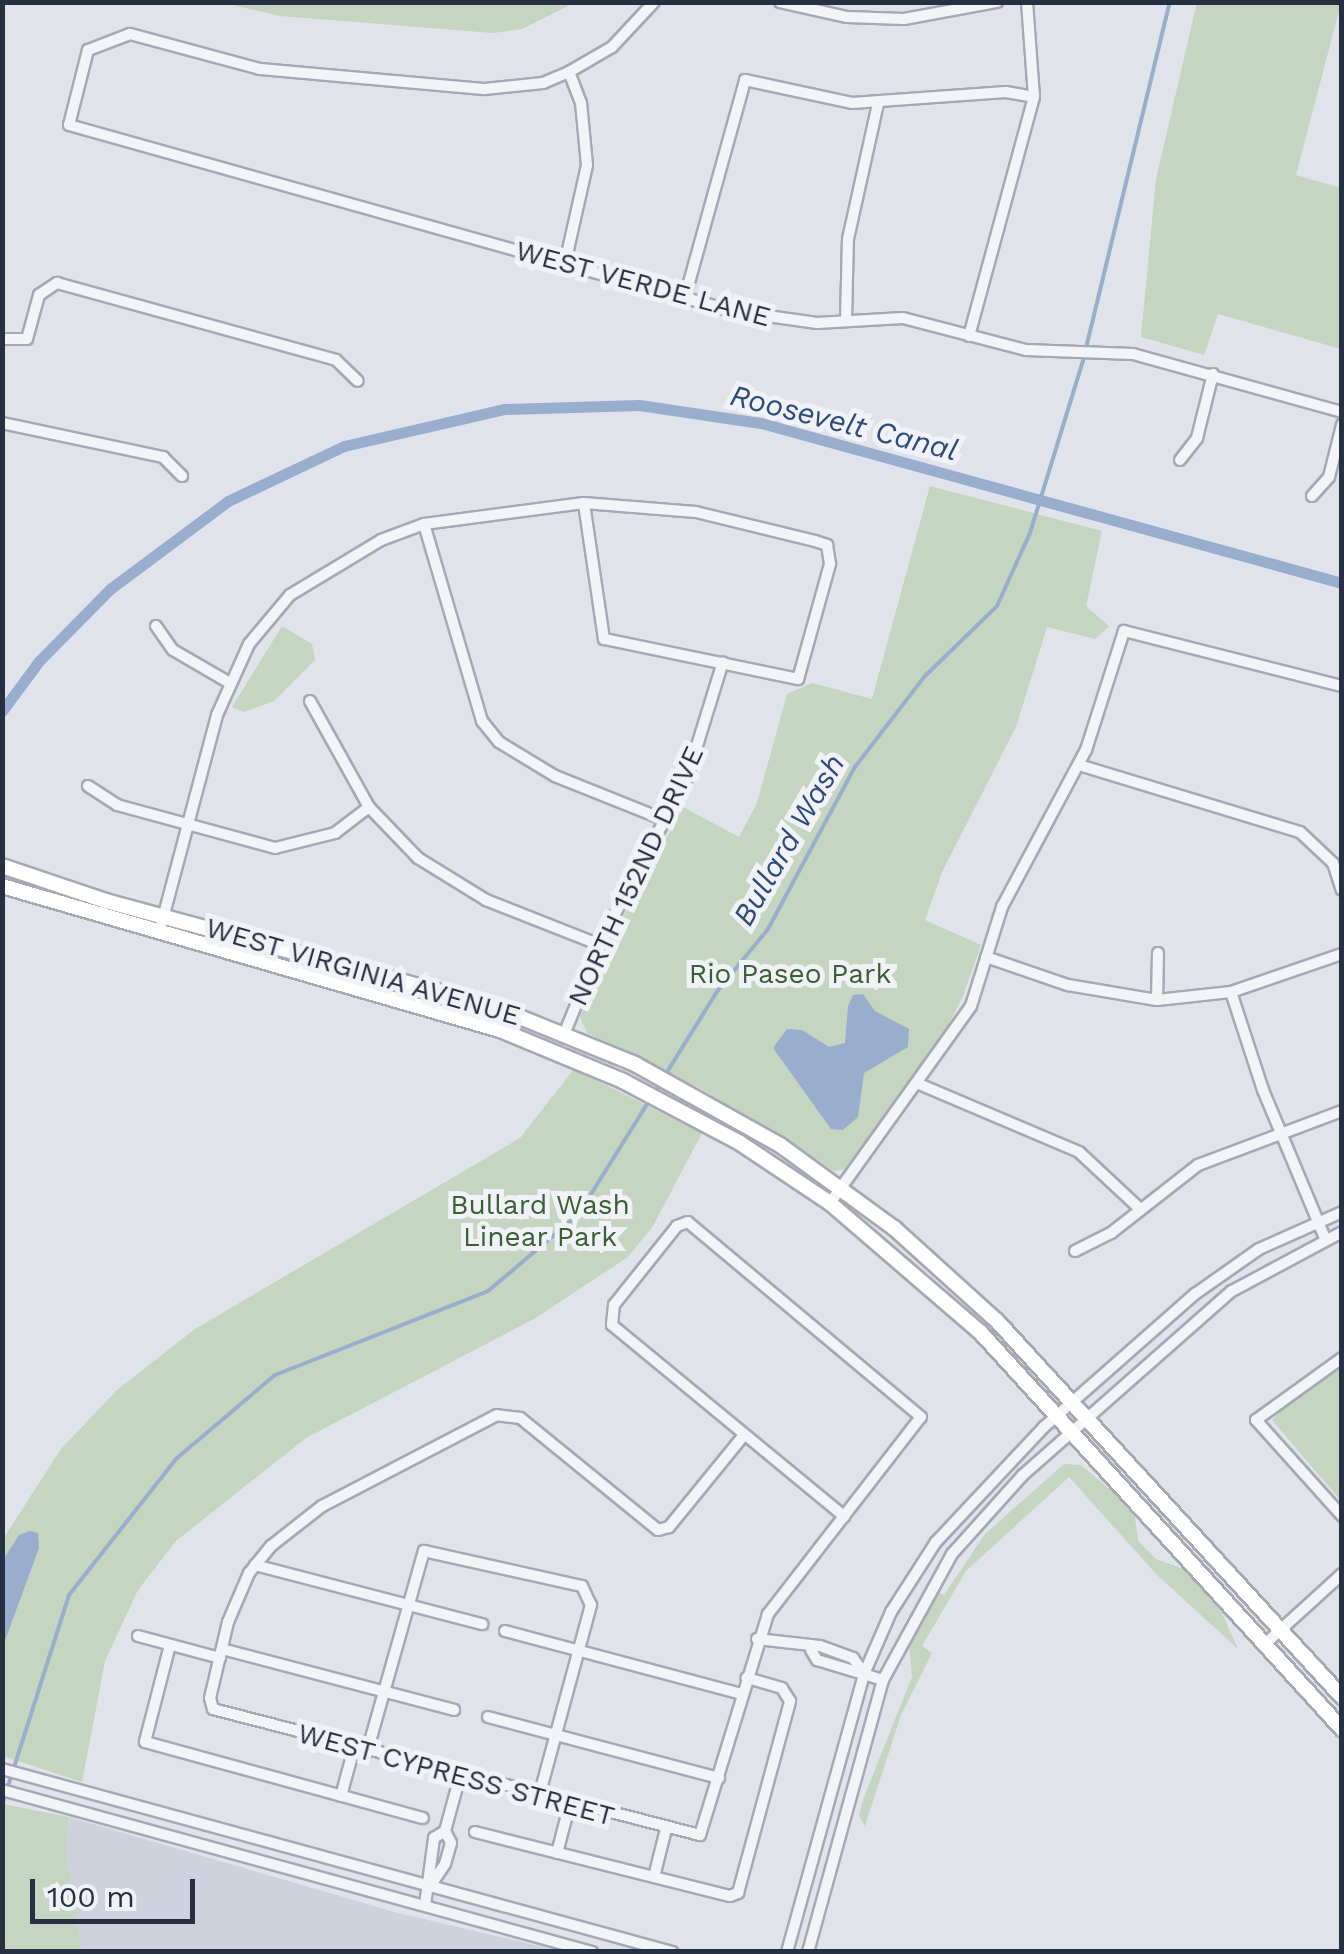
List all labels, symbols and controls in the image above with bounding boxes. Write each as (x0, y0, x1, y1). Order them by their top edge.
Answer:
street label: WEST VERDE LANE (511, 234, 775, 334)
water label: Roosevelt Canal (726, 377, 962, 469)
street label: NORTH 152ND DRIVE (561, 740, 711, 1012)
water label: Bullard Wash (725, 748, 853, 932)
street label: WEST VIRGINIA AVENUE (200, 910, 526, 1034)
park label: Rio Paseo Park (689, 957, 891, 991)
park label: Bullard Wash Linear Park (450, 1188, 630, 1254)
street label: WEST CYPRESS STREET (294, 1716, 618, 1834)
scale bar (35, 1859, 200, 1921)
text: 100 m (47, 1879, 135, 1914)

